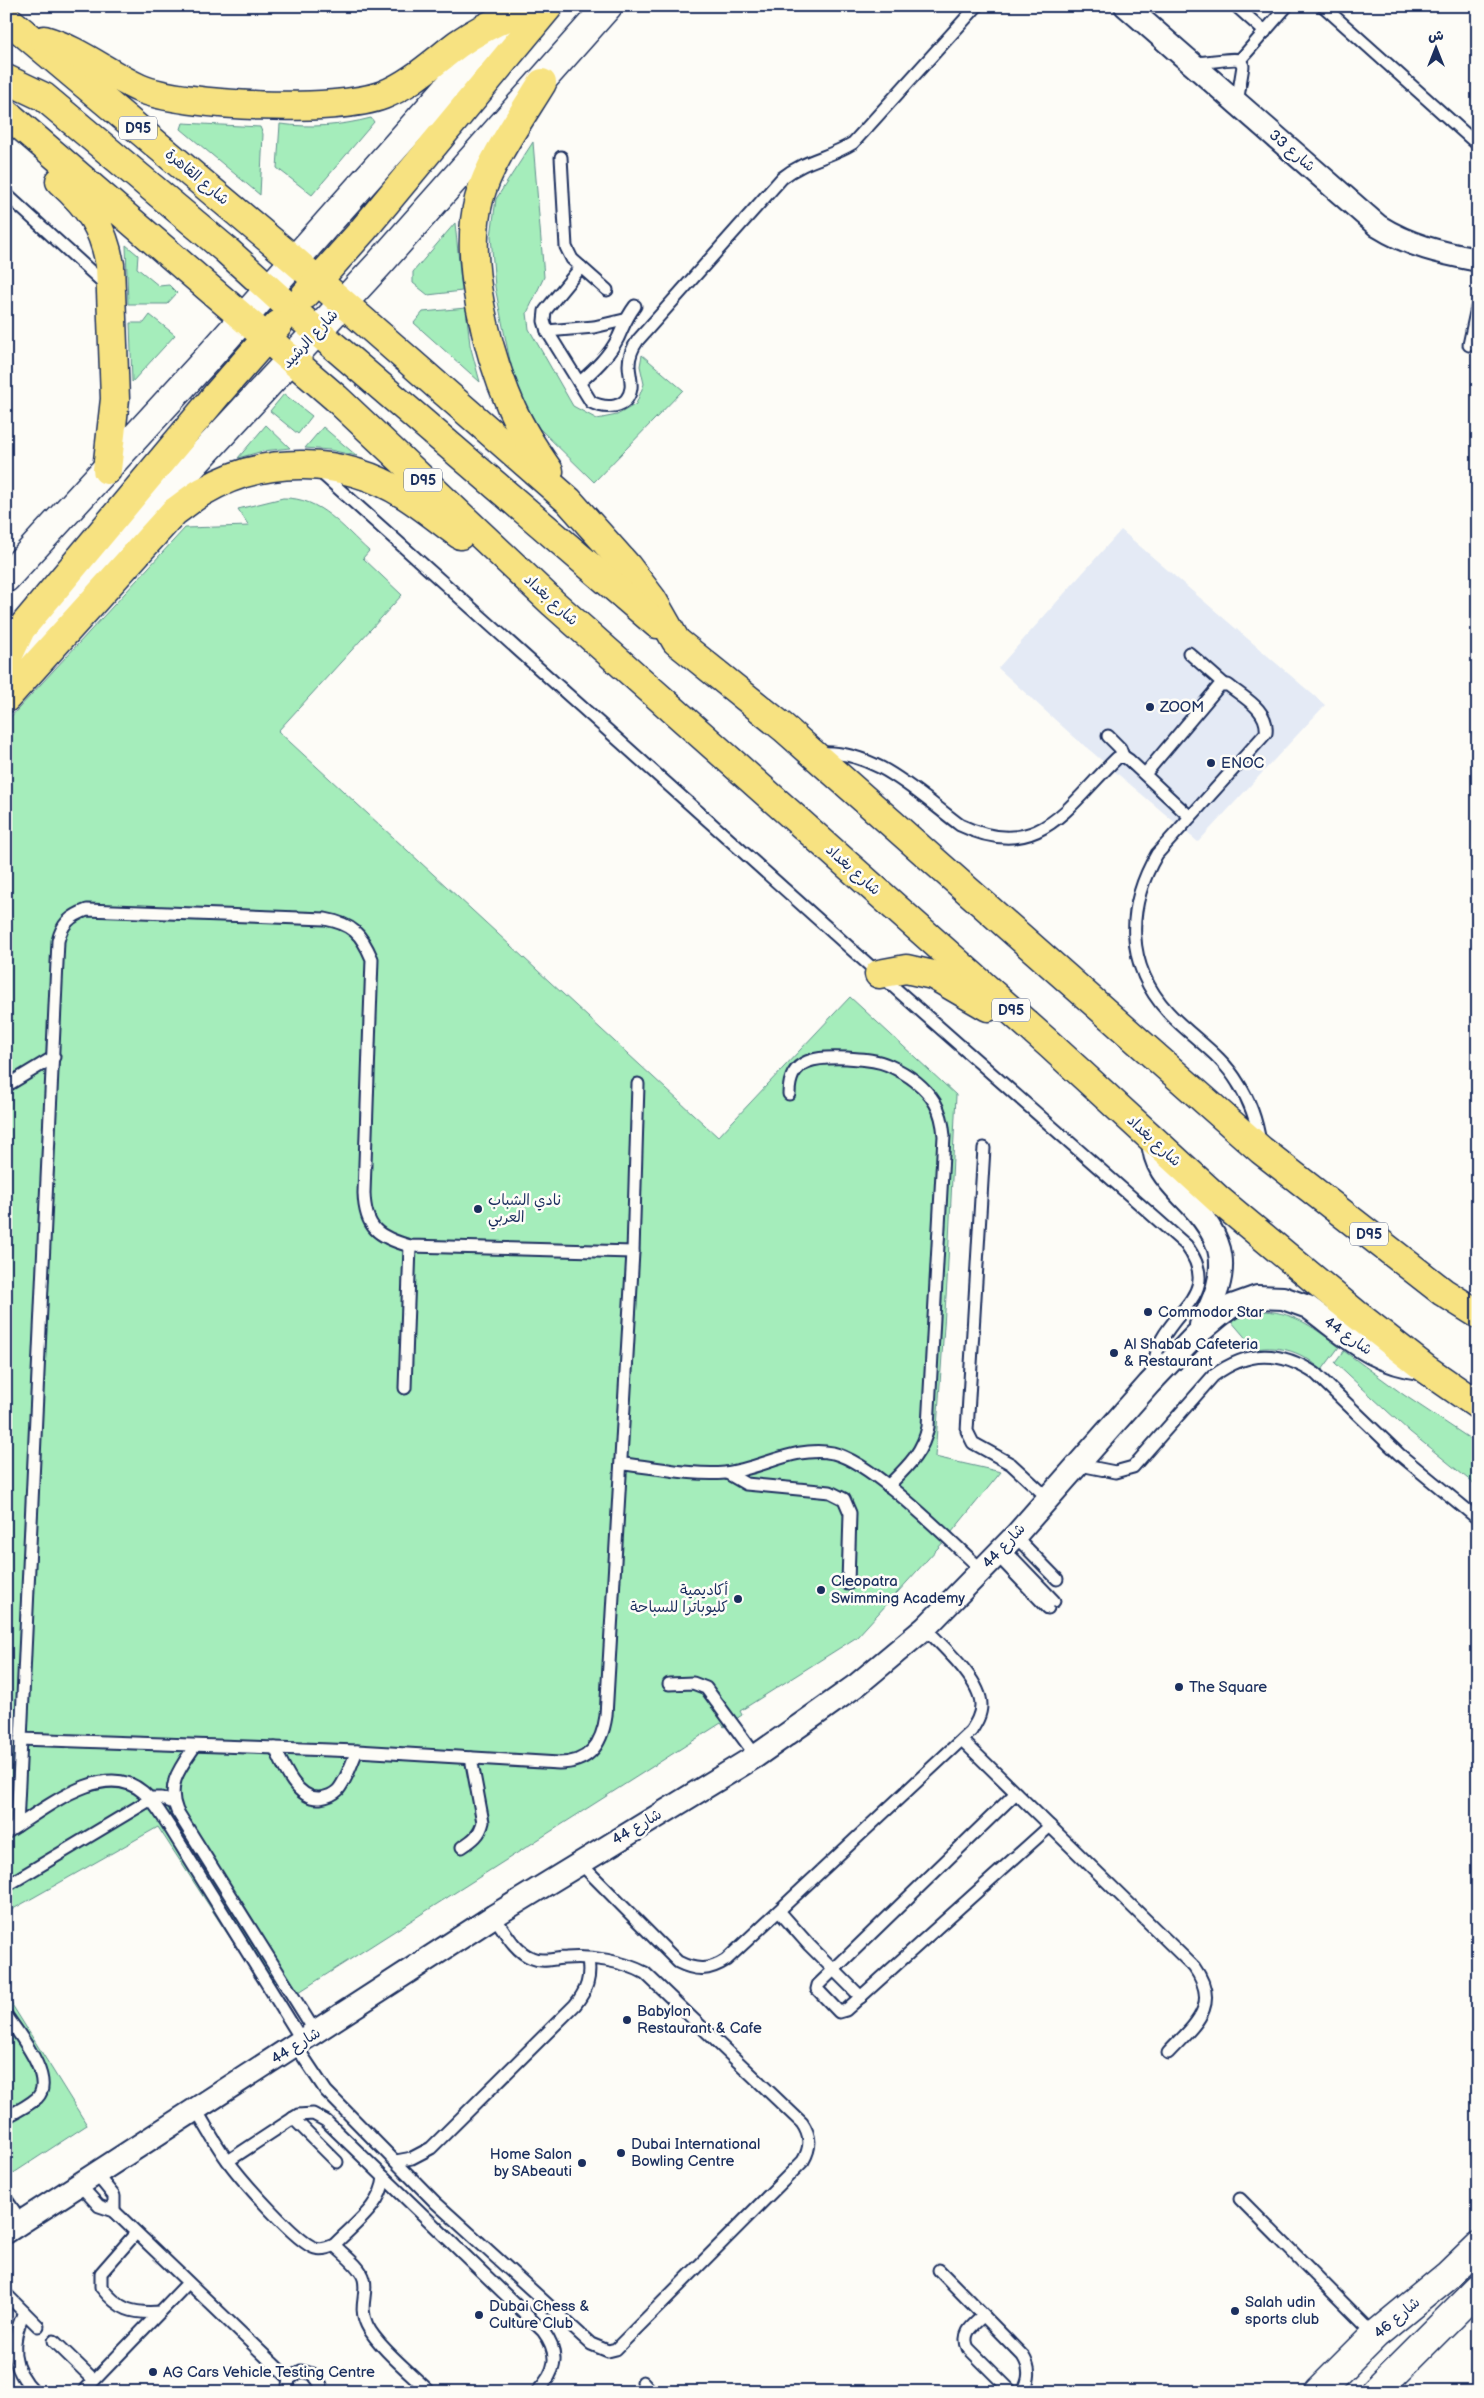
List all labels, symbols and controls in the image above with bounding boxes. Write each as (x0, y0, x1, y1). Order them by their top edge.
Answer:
north arrow (1412, 22, 1462, 72)
text: ش (1428, 27, 1444, 44)
road number: D95 (119, 116, 157, 140)
street label: شارع 33 (1265, 126, 1319, 176)
street label: شارع القاهرة (161, 145, 233, 209)
street label: شارع الرشيد (278, 305, 342, 373)
road number: D95 (404, 468, 442, 492)
street label: شارع بغداد (520, 570, 582, 630)
place label: ZOOM (1159, 698, 1204, 717)
marker: ZOOM (1144, 701, 1156, 713)
place label: ENOC (1221, 754, 1264, 773)
marker: ENOC (1205, 757, 1217, 769)
street label: شارع بغداد (822, 840, 884, 900)
road number: D95 (992, 998, 1030, 1022)
street label: شارع بغداد (1123, 1111, 1185, 1171)
place label: نادي الشباب العربي (488, 1191, 561, 1230)
marker: نادي الشباب العربي (472, 1203, 484, 1215)
road number: D95 (1350, 1222, 1388, 1246)
place label: Commodor Star (1158, 1303, 1265, 1322)
marker: Commodor Star (1142, 1306, 1154, 1318)
street label: شارع 44 (1320, 1312, 1376, 1360)
place label: Al Shabab Cafeteria & Restaurant (1124, 1335, 1258, 1371)
marker: Al Shabab Cafeteria & Restaurant (1108, 1347, 1120, 1359)
street label: شارع 44 (978, 1519, 1030, 1573)
place label: Cleopatra Swimming Academy (831, 1572, 965, 1608)
place label: أكاديمية كليوباترا للسباحة (630, 1581, 728, 1617)
marker: Cleopatra Swimming Academy (815, 1584, 827, 1596)
marker: أكاديمية كليوباترا للسباحة (732, 1593, 744, 1605)
place label: The Square (1189, 1678, 1267, 1697)
marker: The Square (1173, 1681, 1185, 1693)
street label: شارع 44 (609, 1805, 665, 1849)
place label: Babylon Restaurant & Cafe (637, 2002, 762, 2038)
marker: Babylon Restaurant & Cafe (621, 2014, 633, 2026)
street label: شارع 44 (268, 2023, 324, 2069)
place label: Dubai International Bowling Centre (631, 2135, 760, 2171)
place label: Home Salon by SAbeauti (490, 2145, 572, 2181)
marker: Dubai International Bowling Centre (615, 2147, 627, 2159)
marker: Home Salon by SAbeauti (576, 2157, 588, 2169)
place label: Salah udin sports club (1245, 2293, 1320, 2329)
street label: شارع 46 (1370, 2293, 1424, 2343)
place label: Dubai Chess & Culture Club (489, 2297, 590, 2333)
marker: Salah udin sports club (1229, 2305, 1241, 2317)
marker: Dubai Chess & Culture Club (473, 2309, 485, 2321)
place label: AG Cars Vehicle Testing Centre (163, 2363, 375, 2382)
marker: AG Cars Vehicle Testing Centre (147, 2366, 159, 2378)

